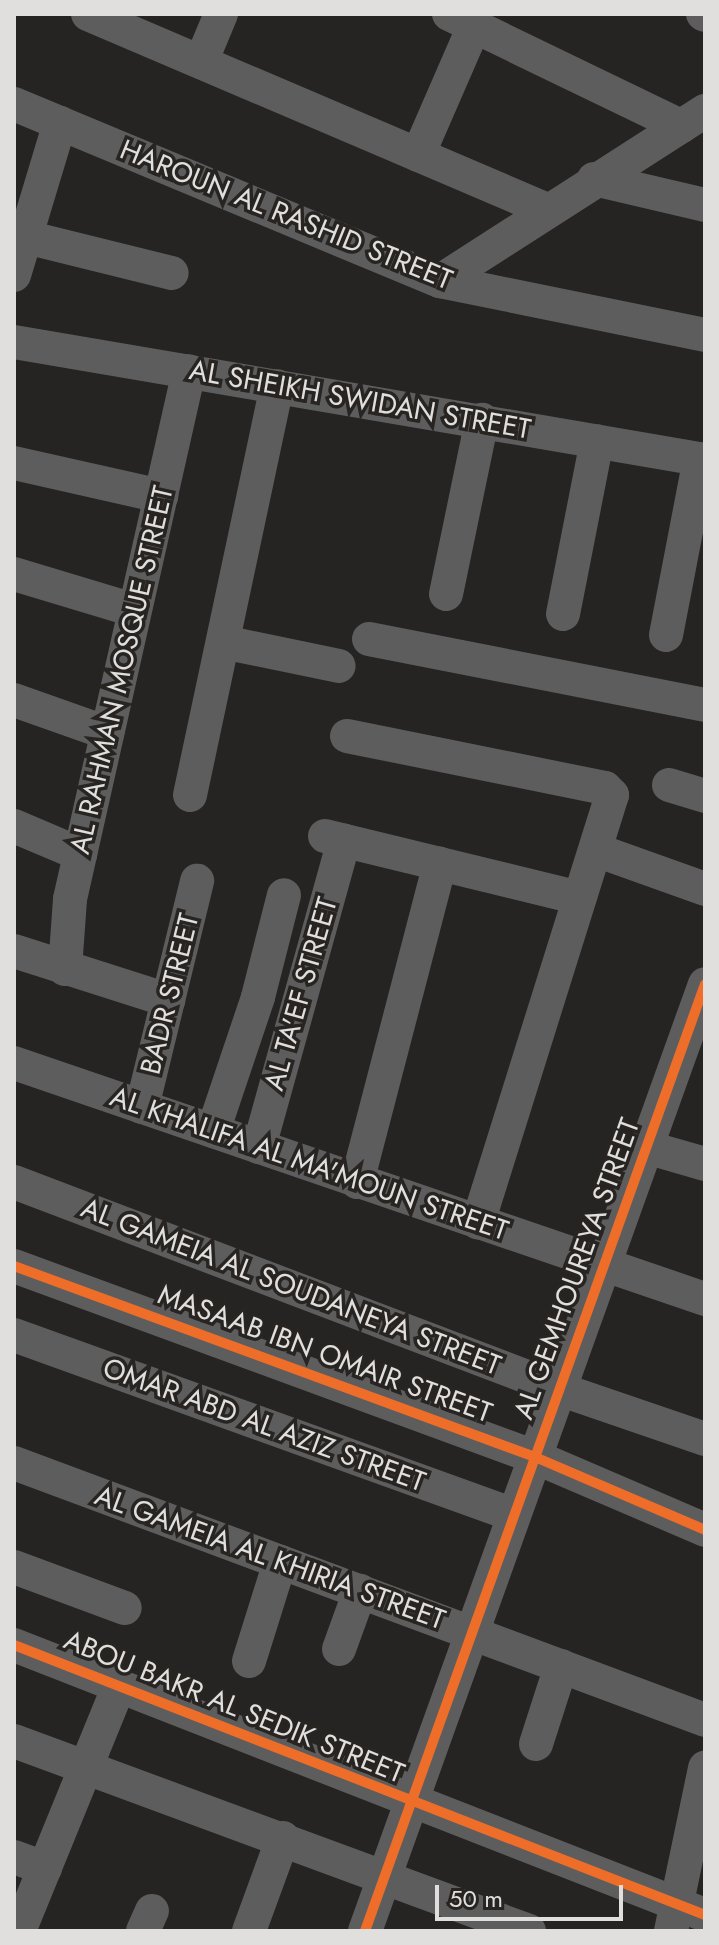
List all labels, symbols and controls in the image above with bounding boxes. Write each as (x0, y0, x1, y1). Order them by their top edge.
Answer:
street label: HAROUN AL RASHID STREET (115, 133, 457, 297)
street label: AL SHEIKH SWIDAN STREET (187, 353, 533, 447)
street label: AL RAHMAN MOSQUE STREET (63, 483, 181, 857)
street label: AL TA'EF STREET (257, 894, 345, 1094)
street label: BADR STREET (134, 910, 206, 1078)
street label: AL KHALIFA AL MA'MOUN STREET (106, 1080, 512, 1248)
street label: AL GEMHOUREYA STREET (507, 1114, 647, 1424)
street label: AL GAMEIA AL SOUDANEYA STREET (77, 1191, 505, 1383)
street label: MASAAB IBN OMAIR STREET (153, 1278, 497, 1430)
street label: OMAR ABD AL AZIZ STREET (98, 1351, 430, 1499)
street label: AL GAMEIA AL KHIRIA STREET (90, 1479, 450, 1637)
street label: ABOU BAKR AL SEDIK STREET (59, 1623, 409, 1791)
scale bar (439, 1869, 627, 1919)
text: 50 m (449, 1881, 503, 1916)

